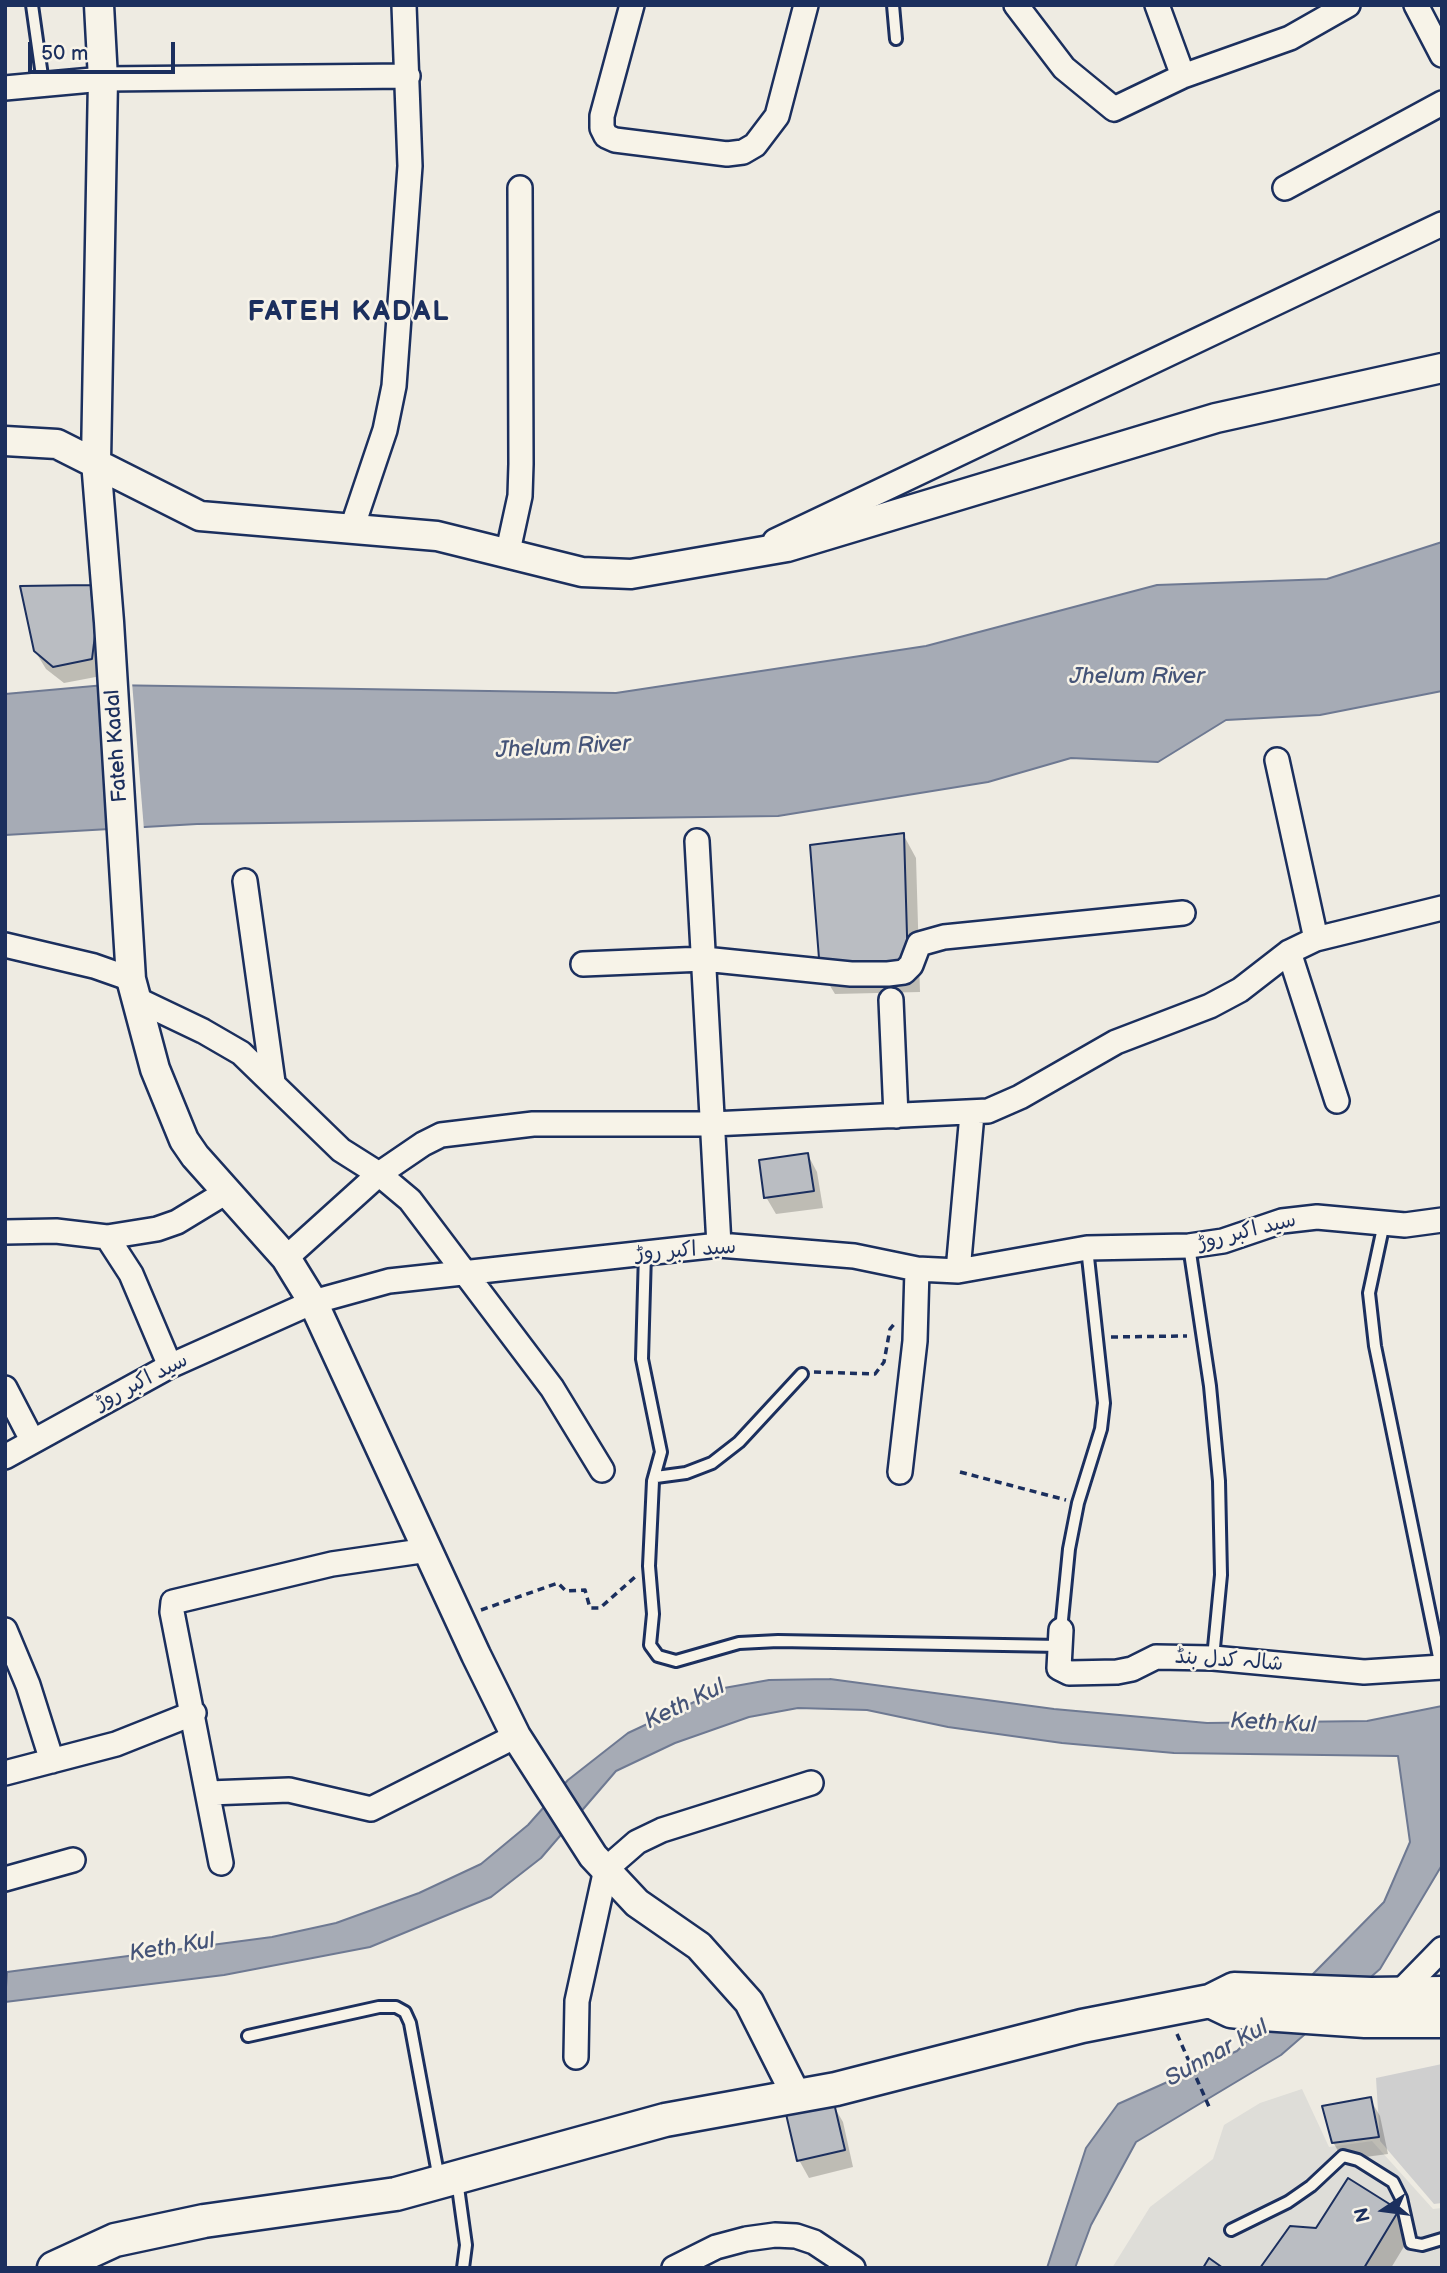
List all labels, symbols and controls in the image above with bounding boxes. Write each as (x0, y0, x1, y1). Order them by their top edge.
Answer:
scale bar (32, 28, 178, 72)
text: 50 m (41, 41, 88, 66)
district label: FATEH KADAL (249, 296, 449, 330)
water label: Jhelum River (1070, 663, 1204, 691)
street label: Fateh Kadal (100, 689, 134, 803)
water label: Jhelum River (495, 731, 631, 765)
street label: سید اکبر روڑ (1195, 1208, 1299, 1256)
street label: سید اکبر روڑ (635, 1235, 737, 1267)
street label: سید اکبر روڑ (92, 1348, 192, 1416)
street label: شالہ کدل بنڈ (1174, 1645, 1284, 1677)
water label: Keth Kul (640, 1674, 730, 1736)
water label: Keth Kul (1229, 1708, 1317, 1740)
water label: Keth Kul (127, 1928, 217, 1968)
water label: Sunnar Kul (1161, 2014, 1273, 2094)
north arrow (1349, 2175, 1419, 2245)
text: N (1350, 2205, 1376, 2224)

